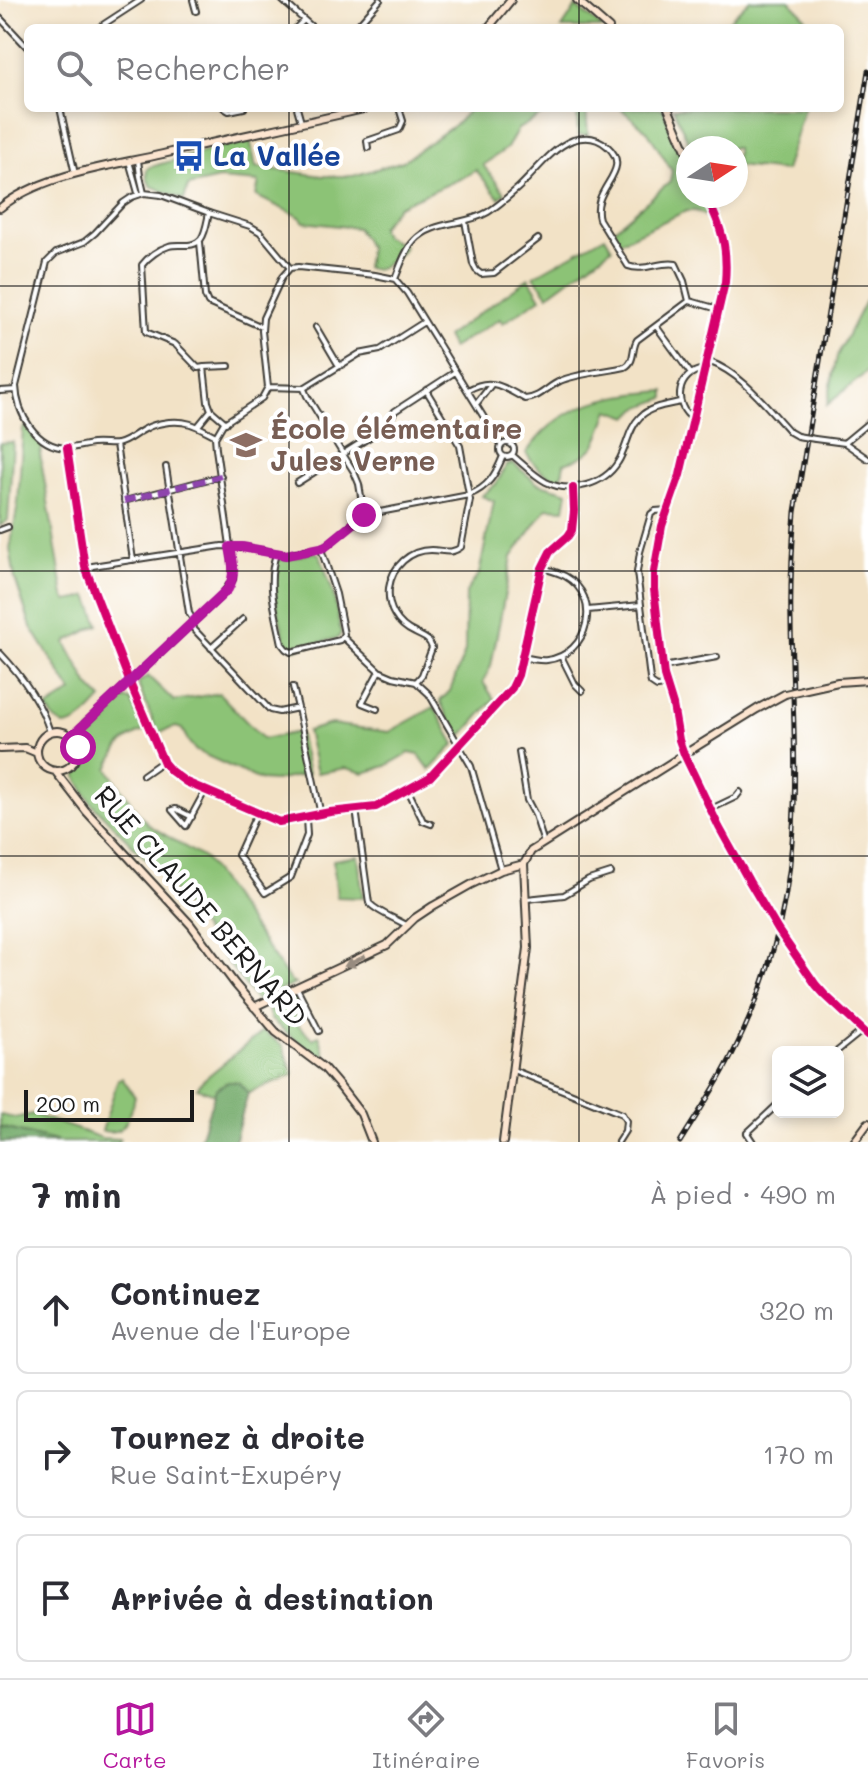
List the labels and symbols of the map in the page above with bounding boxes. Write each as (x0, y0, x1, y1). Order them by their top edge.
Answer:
north arrow (676, 136, 748, 208)
place label: La Vallée (213, 137, 341, 173)
bus stop icon: La Vallée (172, 139, 206, 173)
place label: École élémentaire Jules Verne (270, 410, 522, 478)
school or university icon: École élémentaire Jules Verne (229, 428, 263, 462)
route end (346, 497, 382, 533)
route start (60, 729, 96, 765)
street label: RUE CLAUDE BERNARD (87, 778, 316, 1033)
one-way arrow (344, 954, 367, 968)
scale bar (24, 1086, 194, 1122)

